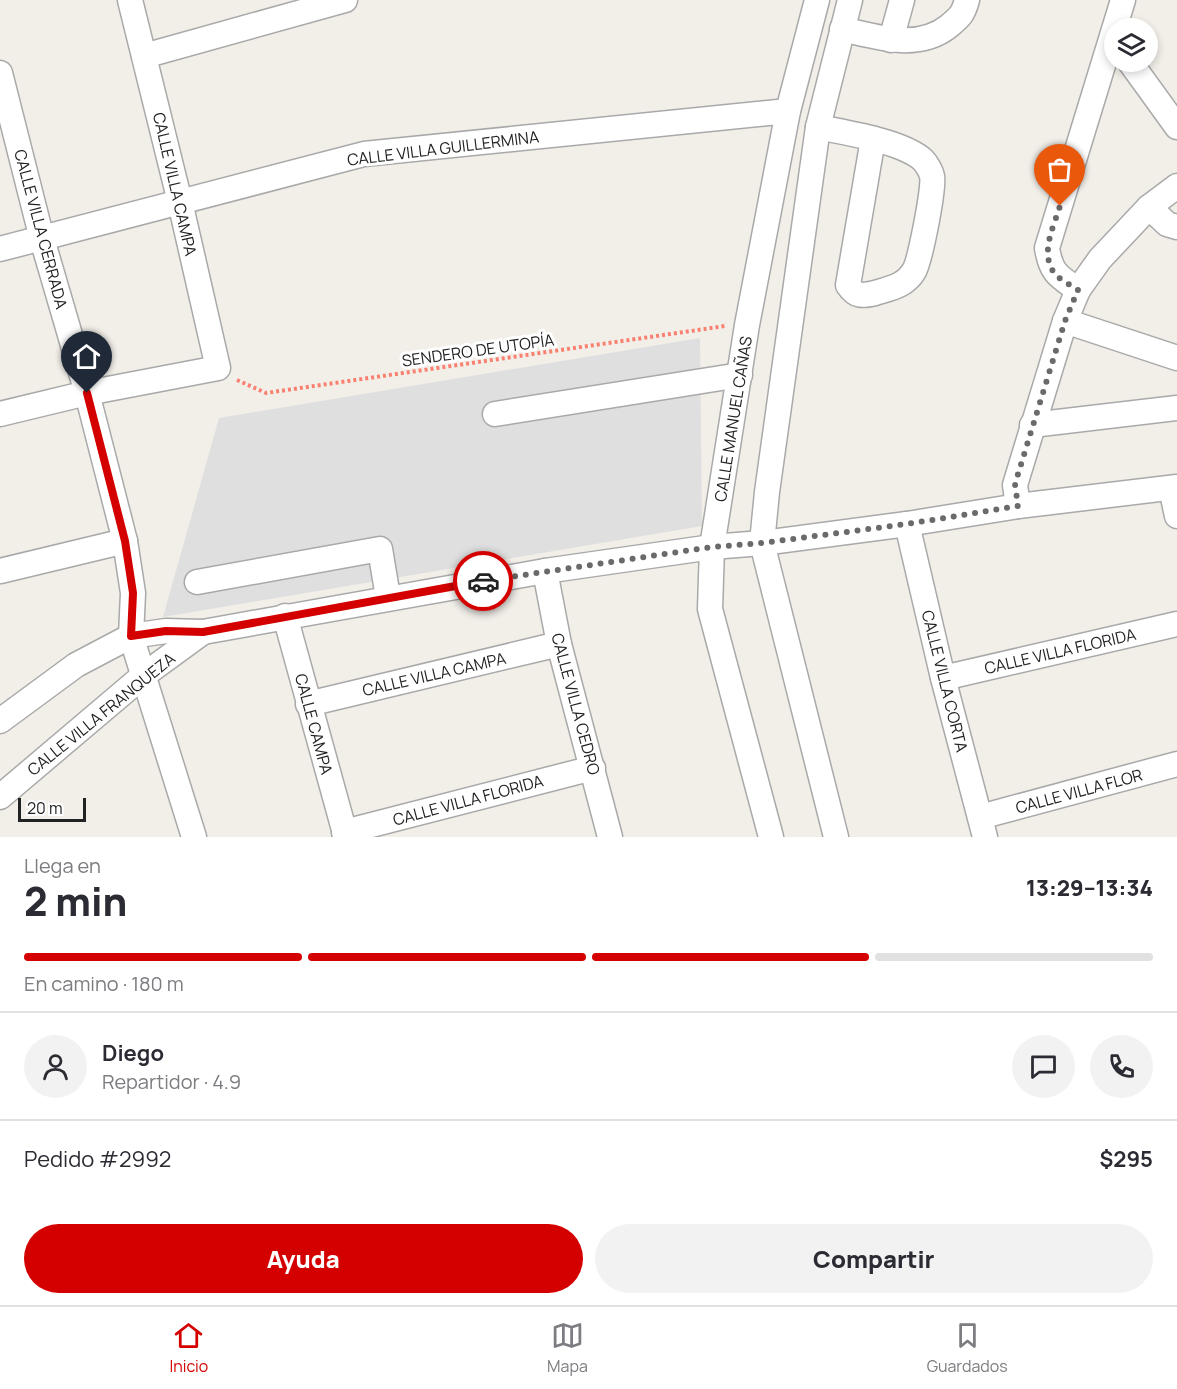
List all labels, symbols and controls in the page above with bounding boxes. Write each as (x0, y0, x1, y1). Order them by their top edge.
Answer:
map controls (1104, 18, 1158, 72)
button: layers (1104, 18, 1158, 72)
street label: CALLE VILLA CAMPA (148, 110, 202, 258)
street label: CALLE VILLA GUILLERMINA (346, 125, 540, 171)
pin (1034, 144, 1085, 206)
street label: CALLE VILLA CERRADA (9, 147, 73, 311)
icon: bag (1043, 153, 1076, 186)
street label: SENDERO DE UTOPÍA (400, 328, 556, 372)
pin (61, 331, 112, 393)
street label: CALLE MANUEL CAÑAS (709, 335, 757, 503)
icon: home (70, 340, 103, 373)
courier (453, 551, 513, 611)
icon: car (467, 565, 500, 598)
street label: CALLE VILLA CORTA (917, 608, 973, 754)
street label: CALLE VILLA FLORIDA (982, 623, 1138, 679)
street label: CALLE VILLA CEDRO (546, 631, 606, 778)
street label: CALLE VILLA CAMPA (360, 647, 508, 701)
street label: CALLE VILLA FRANQUEZA (23, 648, 179, 780)
street label: CALLE CAMPA (290, 671, 338, 777)
street label: CALLE VILLA FLOR (1013, 763, 1145, 819)
street label: CALLE VILLA FLORIDA (390, 769, 546, 831)
scale bar (18, 795, 86, 822)
text: 20 m (27, 797, 63, 819)
text: Llega en (24, 852, 101, 879)
text: 13:29–13:34 (1026, 873, 1153, 903)
text: 2 min (24, 874, 127, 928)
text: En camino · 180 m (24, 970, 184, 997)
button: person (24, 1035, 87, 1098)
button: chat (1012, 1035, 1075, 1098)
button: phone (1090, 1035, 1153, 1098)
text: Diego (102, 1038, 164, 1068)
text: Repartidor · 4.9 (102, 1068, 241, 1095)
text: Pedido #2992 (24, 1144, 171, 1174)
text: $295 (1100, 1144, 1153, 1174)
button: Ayuda (24, 1224, 583, 1293)
button: Compartir (595, 1224, 1153, 1293)
tab: Inicio (169, 1319, 208, 1377)
tab: Mapa (547, 1319, 588, 1377)
tab: Guardados (927, 1319, 1008, 1377)

